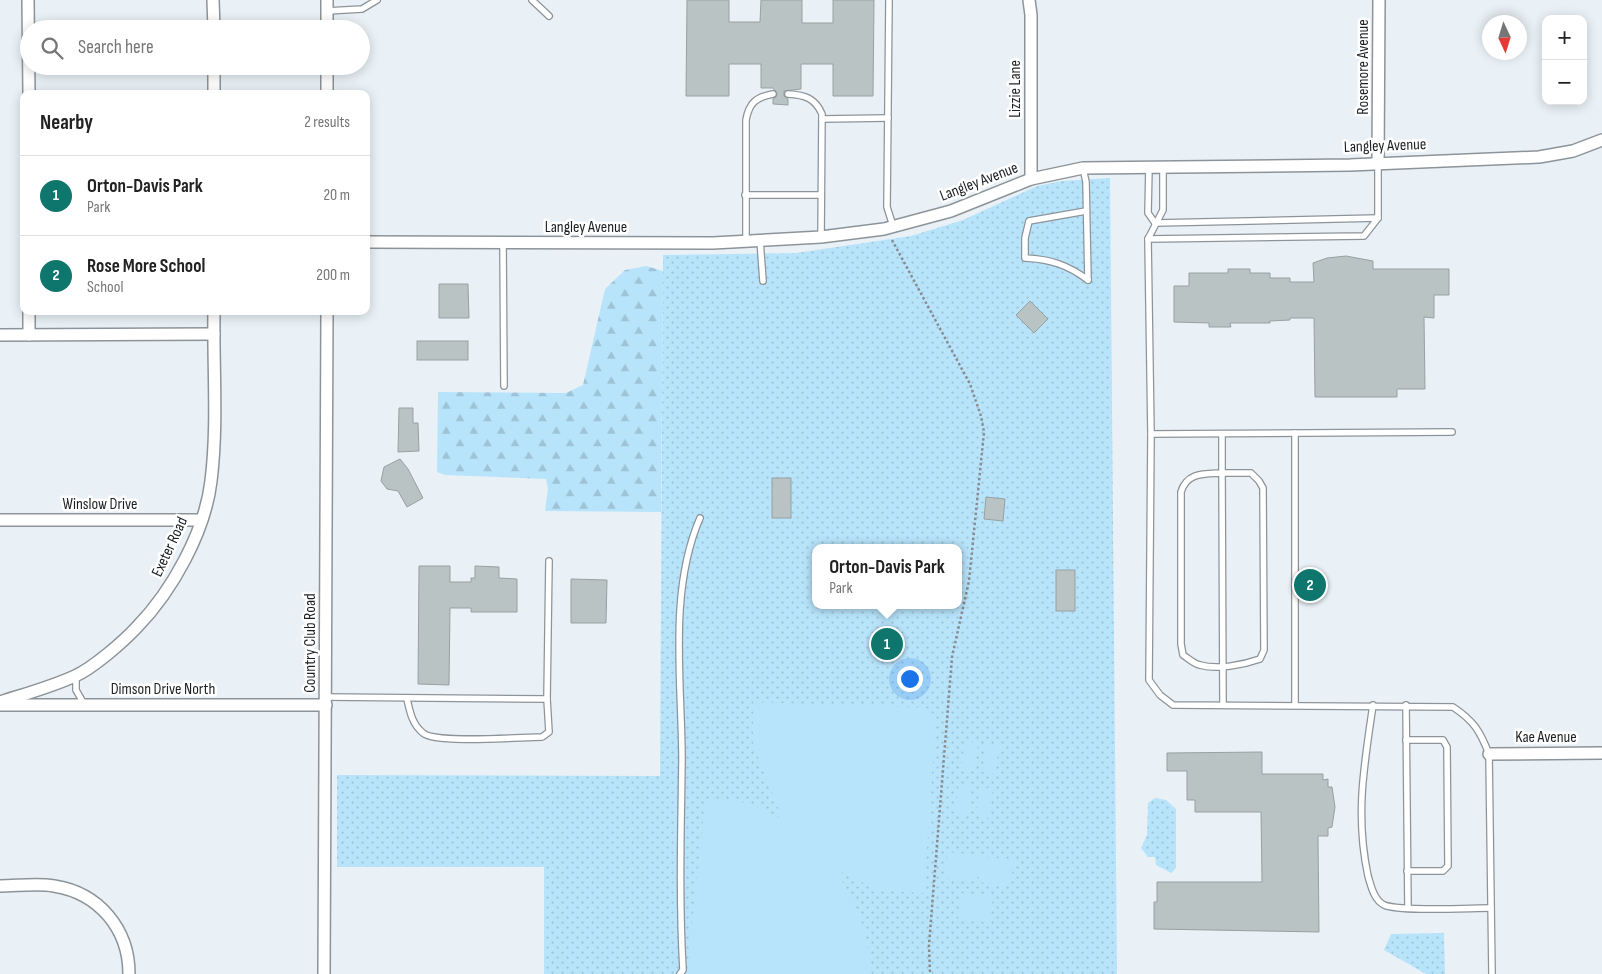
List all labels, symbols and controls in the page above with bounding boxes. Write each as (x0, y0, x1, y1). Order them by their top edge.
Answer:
north arrow (1482, 15, 1527, 60)
map controls (1542, 15, 1587, 105)
button: + (1542, 15, 1587, 60)
street label: Rosemore Avenue (1354, 19, 1373, 115)
search box (20, 20, 370, 75)
icon: search (38, 34, 66, 62)
text: Search here (78, 36, 154, 59)
street label: Lizzie Lane (1006, 60, 1025, 118)
button: − (1542, 60, 1587, 105)
text: Nearby (40, 110, 93, 135)
text: 2 results (304, 113, 350, 132)
street label: Langley Avenue (1343, 135, 1427, 157)
street label: Langley Avenue (937, 158, 1021, 206)
text: Orton-Davis Park (87, 175, 203, 198)
text: 1 (53, 186, 59, 205)
text: 20 m (323, 186, 350, 205)
text: Park (87, 198, 110, 217)
street label: Langley Avenue (545, 218, 627, 237)
text: Rose More School (87, 255, 205, 278)
text: 2 (52, 266, 60, 285)
text: 200 m (316, 266, 350, 285)
text: School (87, 278, 123, 297)
street label: Winslow Drive (63, 495, 138, 514)
street label: Exeter Road (148, 514, 192, 580)
popup (812, 544, 962, 609)
text: Orton-Davis Park (829, 556, 945, 579)
pin: 2 (1294, 566, 1326, 604)
text: Park (829, 579, 853, 598)
street label: Country Club Road (301, 593, 320, 693)
pin: 1 (871, 625, 903, 663)
your location (897, 666, 923, 692)
street label: Dimson Drive North (111, 680, 215, 699)
street label: Kae Avenue (1515, 728, 1577, 747)

